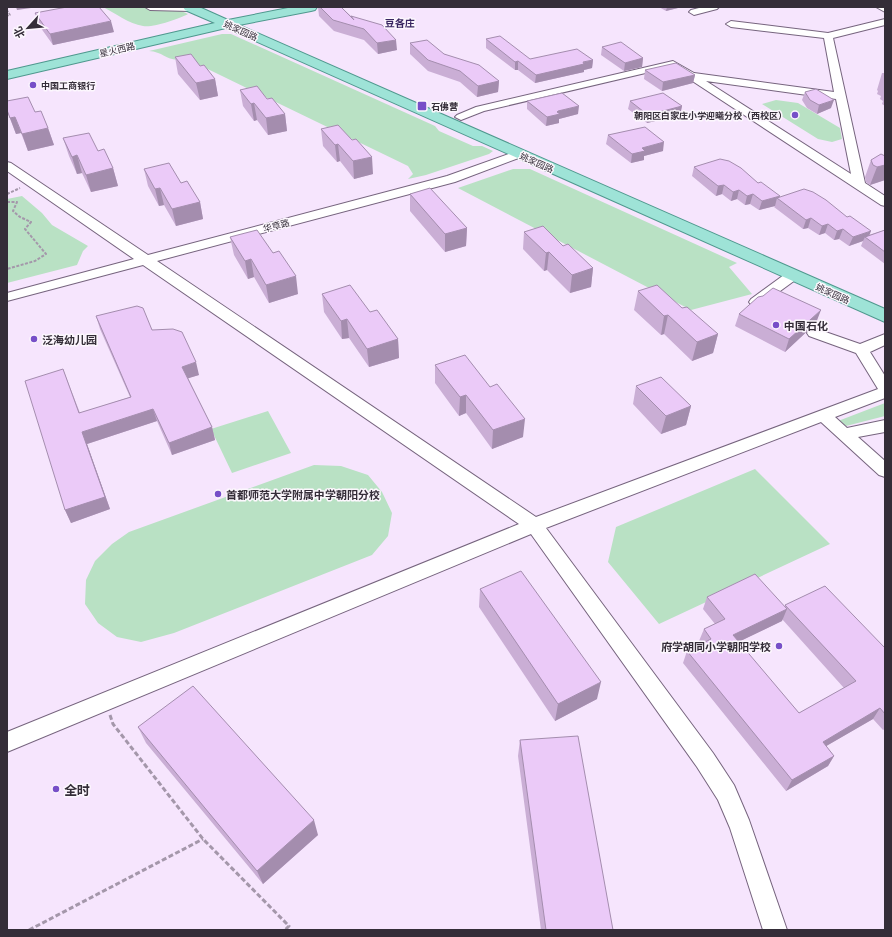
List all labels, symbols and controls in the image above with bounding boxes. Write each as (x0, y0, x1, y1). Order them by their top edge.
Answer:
north arrow (8, 8, 48, 48)
district label: 豆各庄 (385, 15, 415, 30)
street label: 姚家园路 (222, 16, 260, 44)
text: 北 (9, 24, 28, 42)
street label: 星火西路 (98, 38, 136, 60)
place label: 中国工商银行 (41, 78, 96, 92)
marker: 中国工商银行 (28, 80, 38, 90)
place label: 石佛营 (431, 99, 458, 113)
marker: 石佛营 (416, 100, 428, 112)
place label: 朝阳区白家庄小学迎曦分校（西校区） (634, 108, 787, 122)
marker: 朝阳区白家庄小学迎曦分校（西校区） (790, 110, 800, 120)
street label: 姚家园路 (518, 148, 556, 176)
street label: 华章路 (261, 215, 291, 235)
street label: 姚家园路 (814, 279, 852, 307)
place label: 中国石化 (784, 317, 828, 333)
marker: 中国石化 (771, 320, 781, 330)
place label: 泛海幼儿园 (42, 331, 97, 347)
marker: 泛海幼儿园 (29, 334, 39, 344)
place label: 首都师范大学附属中学朝阳分校 (226, 486, 380, 502)
marker: 首都师范大学附属中学朝阳分校 (213, 489, 223, 499)
place label: 府学胡同小学朝阳学校 (661, 638, 771, 654)
marker: 府学胡同小学朝阳学校 (774, 641, 784, 651)
place label: 全时 (64, 780, 90, 799)
marker: 全时 (51, 784, 61, 794)

